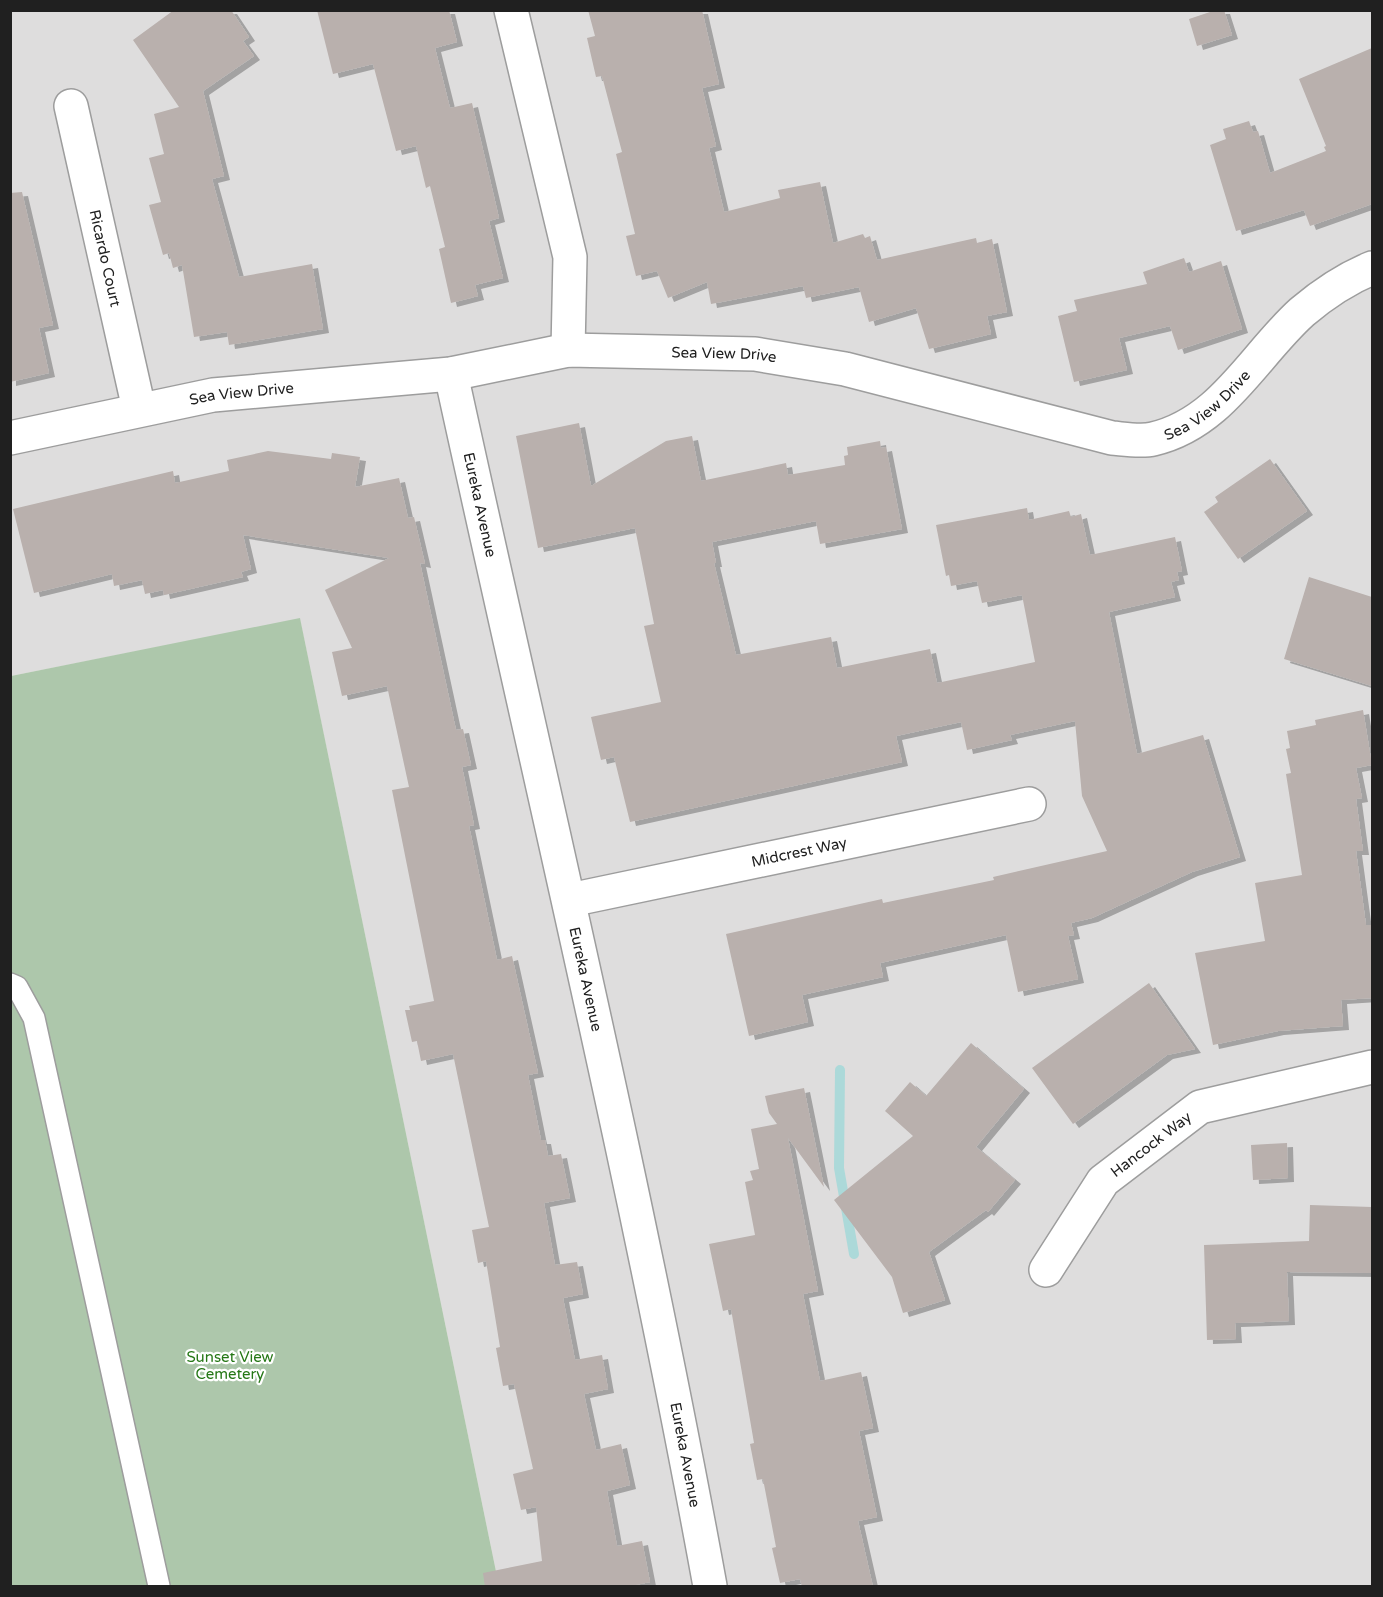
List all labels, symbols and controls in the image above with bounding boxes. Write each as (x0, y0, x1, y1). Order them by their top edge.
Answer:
street label: Ricardo Court (86, 208, 125, 309)
street label: Sea View Drive (671, 343, 778, 366)
street label: Sea View Drive (1162, 366, 1254, 444)
street label: Sea View Drive (187, 379, 295, 409)
street label: Eureka Avenue (459, 451, 500, 559)
street label: Midcrest Way (750, 833, 849, 871)
street label: Eureka Avenue (565, 925, 606, 1033)
street label: Hancock Way (1107, 1108, 1195, 1181)
park label: Sunset View Cemetery (187, 1348, 274, 1383)
street label: Eureka Avenue (666, 1401, 704, 1509)

